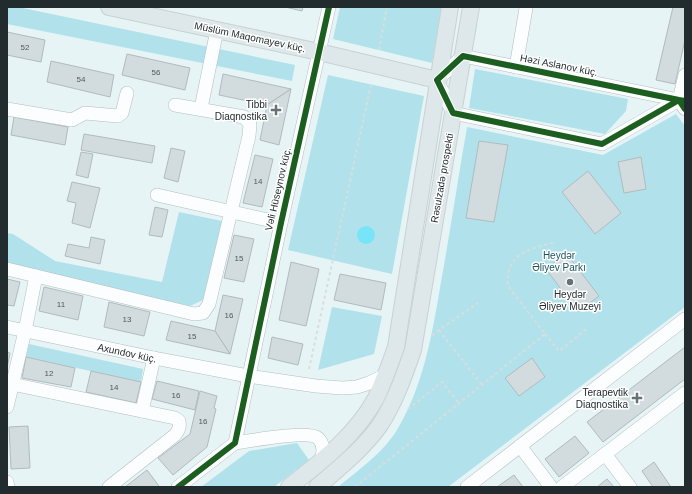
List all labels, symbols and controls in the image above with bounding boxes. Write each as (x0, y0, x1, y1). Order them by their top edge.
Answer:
street label: Müslüm Maqomayev küç. (193, 20, 307, 54)
house number: 52 (21, 43, 30, 52)
street label: Həzi Aslanov küç. (519, 52, 599, 78)
house number: 56 (152, 68, 161, 77)
house number: 54 (77, 75, 86, 84)
place label: Tibbi Diaqnostika (215, 99, 267, 122)
marker: Tibbi Diaqnostika (270, 104, 282, 116)
street label: Rəsulzadə prospekti (429, 132, 455, 224)
street label: Vəli Hüseynov küç. (263, 146, 293, 232)
house number: 14 (254, 177, 263, 186)
park label: Heydər Əliyev Parkı (532, 250, 586, 273)
house number: 15 (235, 254, 244, 263)
marker: Heydər Əliyev Muzeyi (565, 277, 575, 287)
place label: Heydər Əliyev Muzeyi (539, 289, 601, 312)
house number: 11 (57, 300, 66, 309)
house number: 16 (225, 311, 234, 320)
house number: 13 (123, 315, 132, 324)
house number: 15 (188, 332, 197, 341)
street label: Axundov küç. (96, 341, 158, 365)
house number: 12 (45, 369, 54, 378)
house number: 14 (110, 383, 119, 392)
place label: Terapevtik Diaqnostika (576, 387, 629, 410)
house number: 16 (172, 391, 181, 400)
marker: Terapevtik Diaqnostika (631, 392, 643, 404)
house number: 16 (199, 417, 208, 426)

